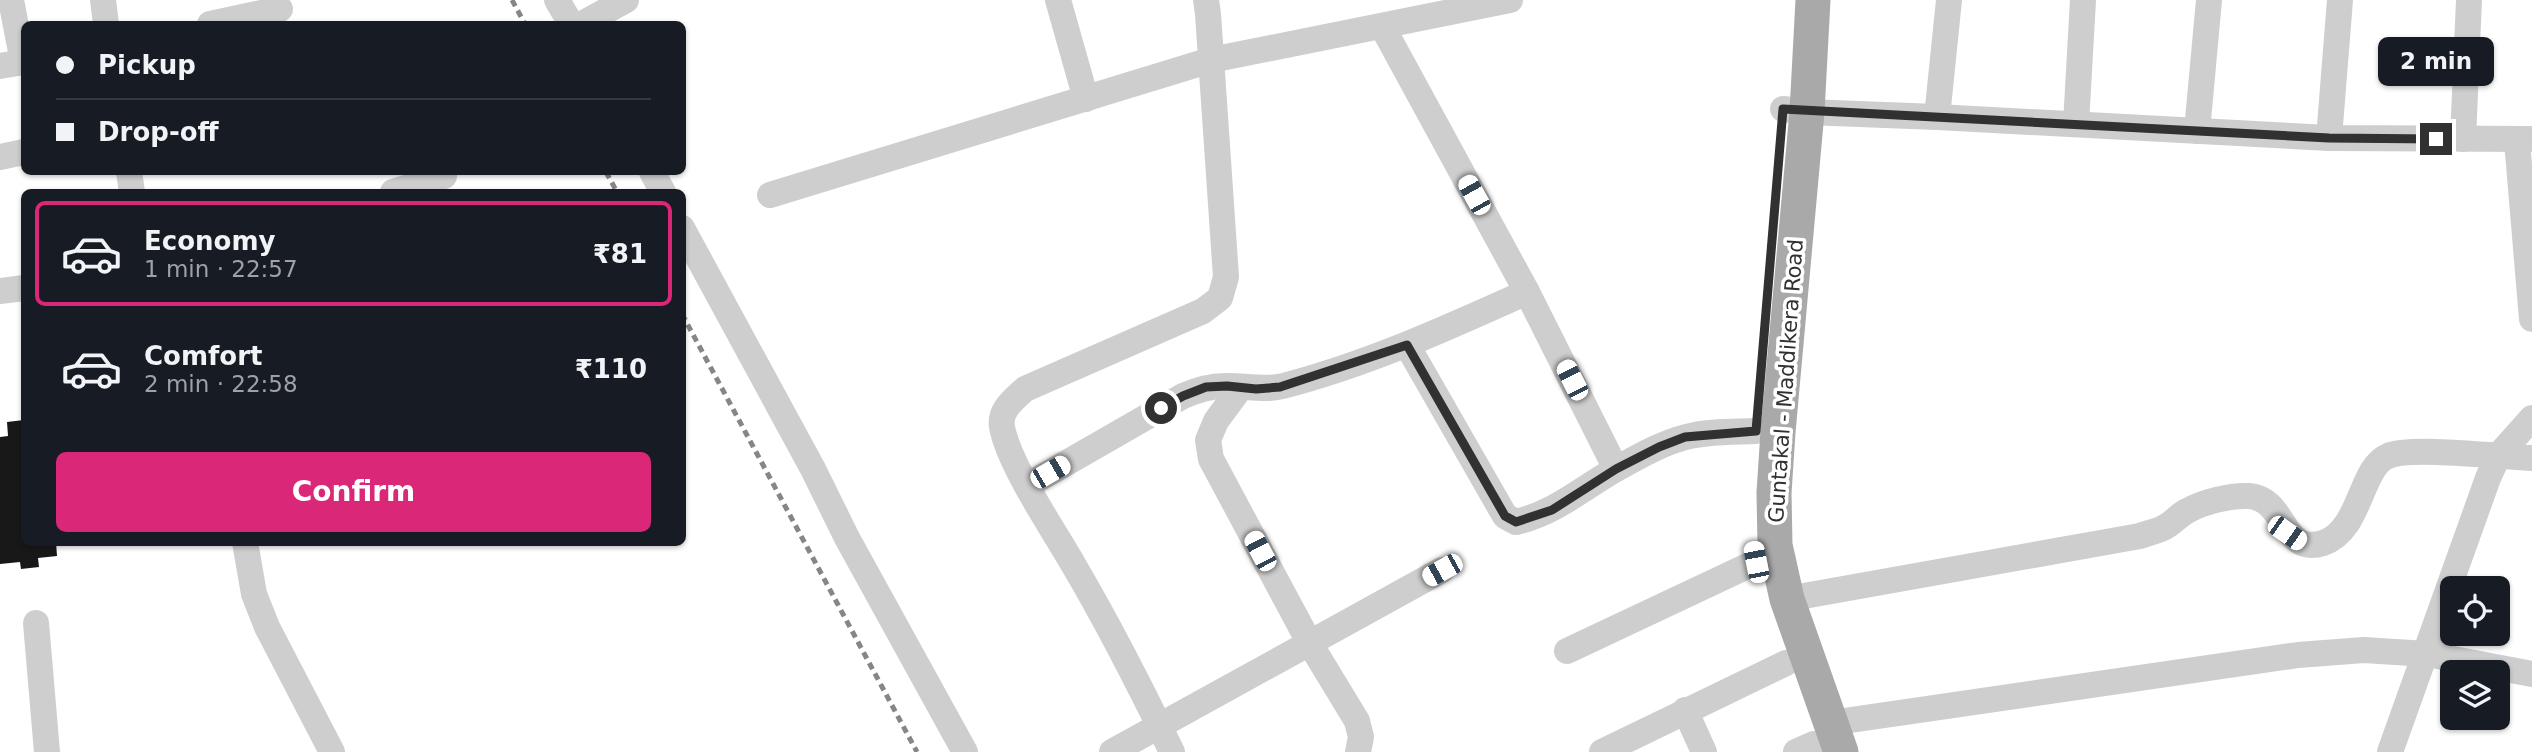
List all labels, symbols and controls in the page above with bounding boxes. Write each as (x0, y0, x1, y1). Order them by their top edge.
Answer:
callout: 2 min (2378, 38, 2494, 86)
text: 2 min (2400, 48, 2472, 74)
text: Pickup (98, 50, 196, 80)
text: Drop-off (98, 117, 219, 147)
route end (2420, 123, 2452, 155)
car (1455, 172, 1494, 218)
icon: car (60, 222, 123, 285)
text: Economy (144, 226, 275, 256)
street label: Guntakal - Maddikera Road (1764, 238, 1808, 524)
text: ₹81 (593, 239, 647, 269)
text: 1 min · 22:57 (144, 256, 298, 282)
icon: car (60, 337, 123, 400)
text: Comfort (144, 341, 262, 371)
text: ₹110 (575, 354, 647, 384)
car (1554, 357, 1591, 403)
text: 2 min · 22:58 (144, 371, 298, 397)
route start (1145, 392, 1177, 424)
button: Confirm (56, 452, 651, 532)
car (1027, 452, 1074, 492)
car (2264, 512, 2311, 554)
car (1241, 528, 1280, 574)
car (1742, 539, 1771, 585)
car (1419, 551, 1466, 589)
map controls (2440, 576, 2510, 730)
button: locate (2440, 576, 2510, 646)
button: layers (2440, 660, 2510, 730)

